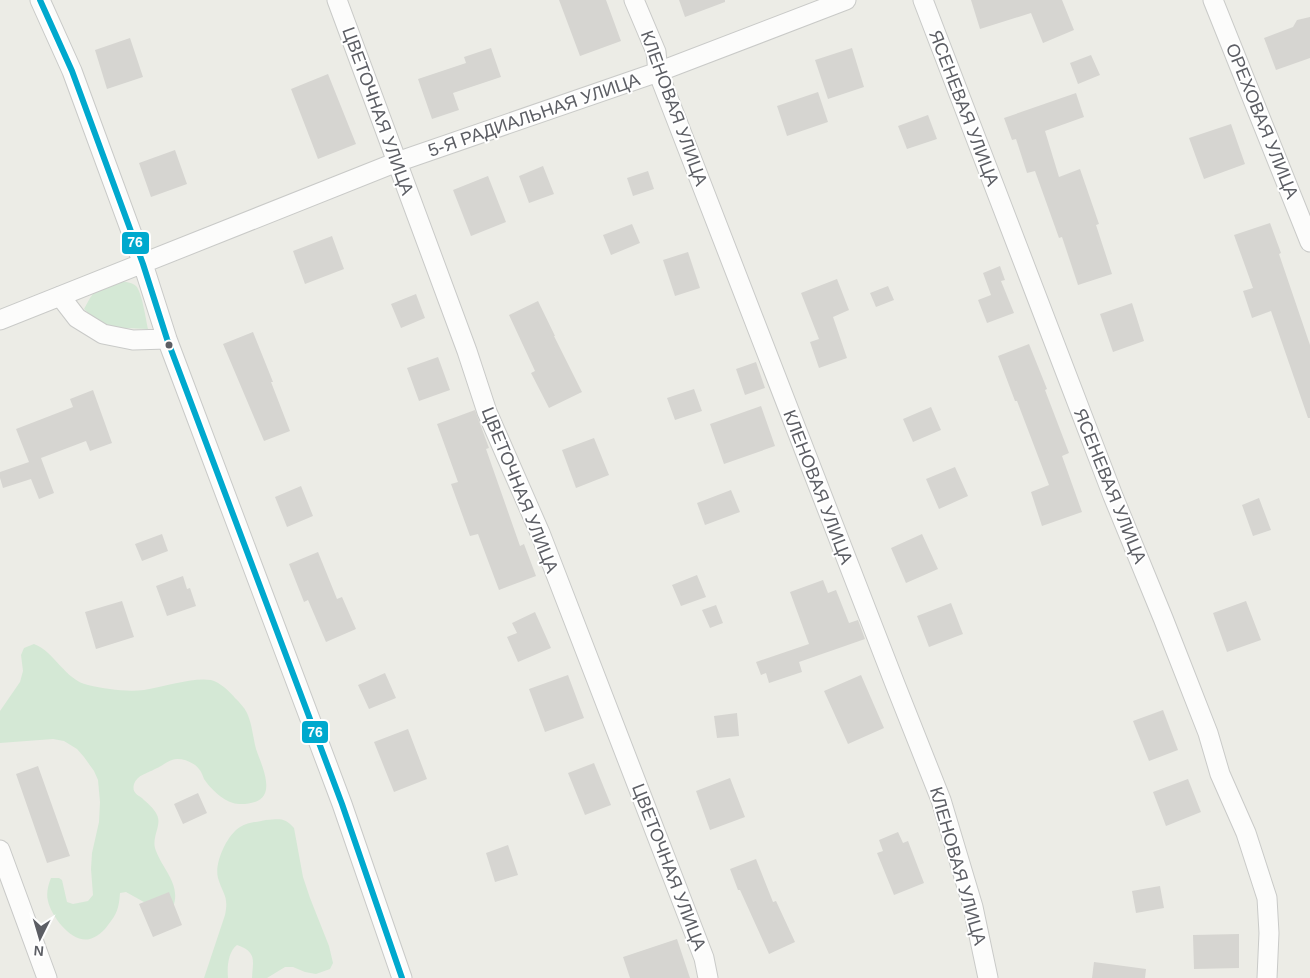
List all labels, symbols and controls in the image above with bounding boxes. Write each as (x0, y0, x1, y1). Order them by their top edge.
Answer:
street label: ЦВЕТОЧНАЯ УЛИЦА (338, 24, 418, 198)
street label: ЯСЕНЕВАЯ УЛИЦА (925, 27, 1003, 189)
street label: КЛЕНОВАЯ УЛИЦА (637, 28, 711, 188)
street label: ОРЕХОВАЯ УЛИЦА (1222, 40, 1302, 202)
street label: 5-Я РАДИАЛЬНАЯ УЛИЦА (426, 69, 642, 161)
line badge: 76 (121, 231, 150, 255)
text: 76 (127, 234, 143, 250)
unlabelled marker (164, 340, 174, 350)
street label: ЦВЕТОЧНАЯ УЛИЦА (478, 404, 562, 576)
street label: ЯСЕНЕВАЯ УЛИЦА (1070, 406, 1150, 566)
street label: КЛЕНОВАЯ УЛИЦА (779, 407, 857, 567)
line badge: 76 (301, 720, 329, 744)
text: 76 (307, 724, 323, 740)
street label: ЦВЕТОЧНАЯ УЛИЦА (628, 781, 710, 953)
street label: КЛЕНОВАЯ УЛИЦА (926, 785, 990, 947)
north arrow (15, 913, 65, 963)
text: N (33, 943, 45, 959)

